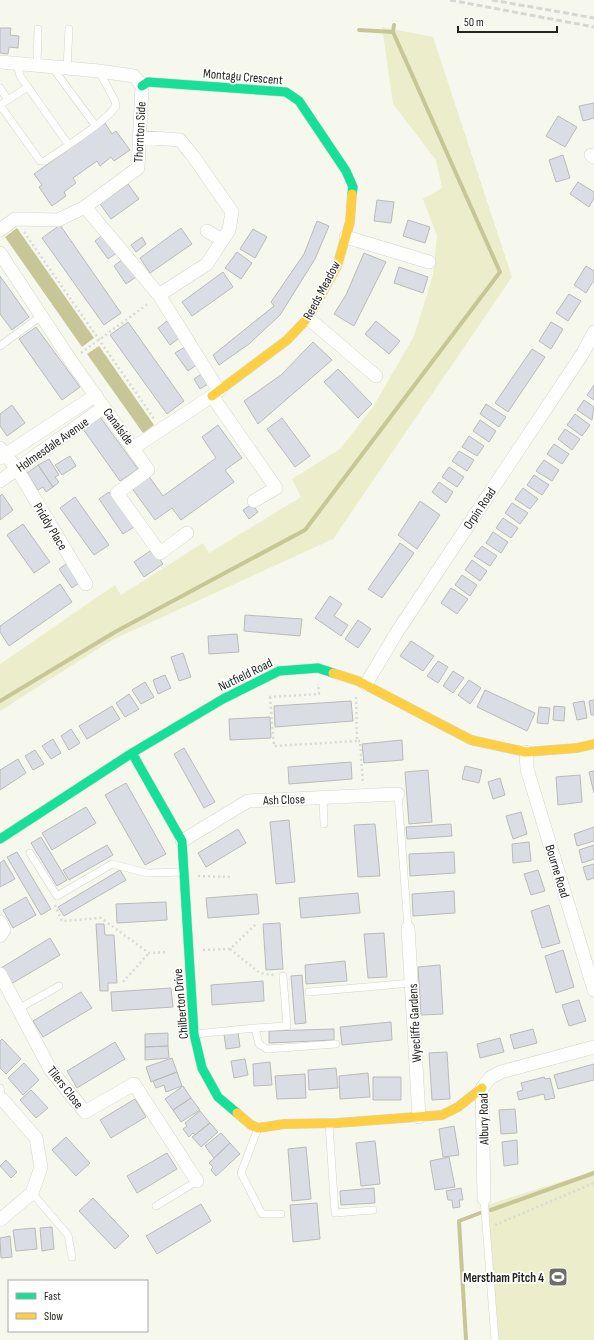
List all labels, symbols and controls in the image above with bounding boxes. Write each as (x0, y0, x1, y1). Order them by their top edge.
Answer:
scale bar (458, 8, 557, 34)
text: 50 m (464, 15, 484, 30)
street label: Montagu Crescent (202, 66, 284, 88)
street label: Thornton Side (130, 101, 150, 163)
street label: Reeds Meadow (300, 258, 344, 323)
street label: Canalside (99, 405, 137, 448)
street label: Holmesdale Avenue (13, 414, 92, 476)
street label: Orpin Road (460, 485, 500, 533)
street label: Priddy Place (30, 500, 71, 553)
street label: Nutfield Road (216, 655, 275, 695)
street label: Ash Close (262, 791, 305, 809)
street label: Bourne Road (541, 843, 573, 900)
street label: Chilberton Drive (170, 968, 192, 1040)
street label: Wyecliffe Gardens (405, 983, 425, 1063)
street label: Tilers Close (44, 1063, 87, 1112)
street label: Albury Road (476, 1093, 492, 1146)
sports icon: Merstham Pitch 4 (547, 1266, 569, 1288)
place label: Merstham Pitch 4 (463, 1270, 544, 1286)
legend (8, 1280, 148, 1332)
text: Fast (44, 1289, 61, 1304)
text: Slow (44, 1309, 63, 1324)

